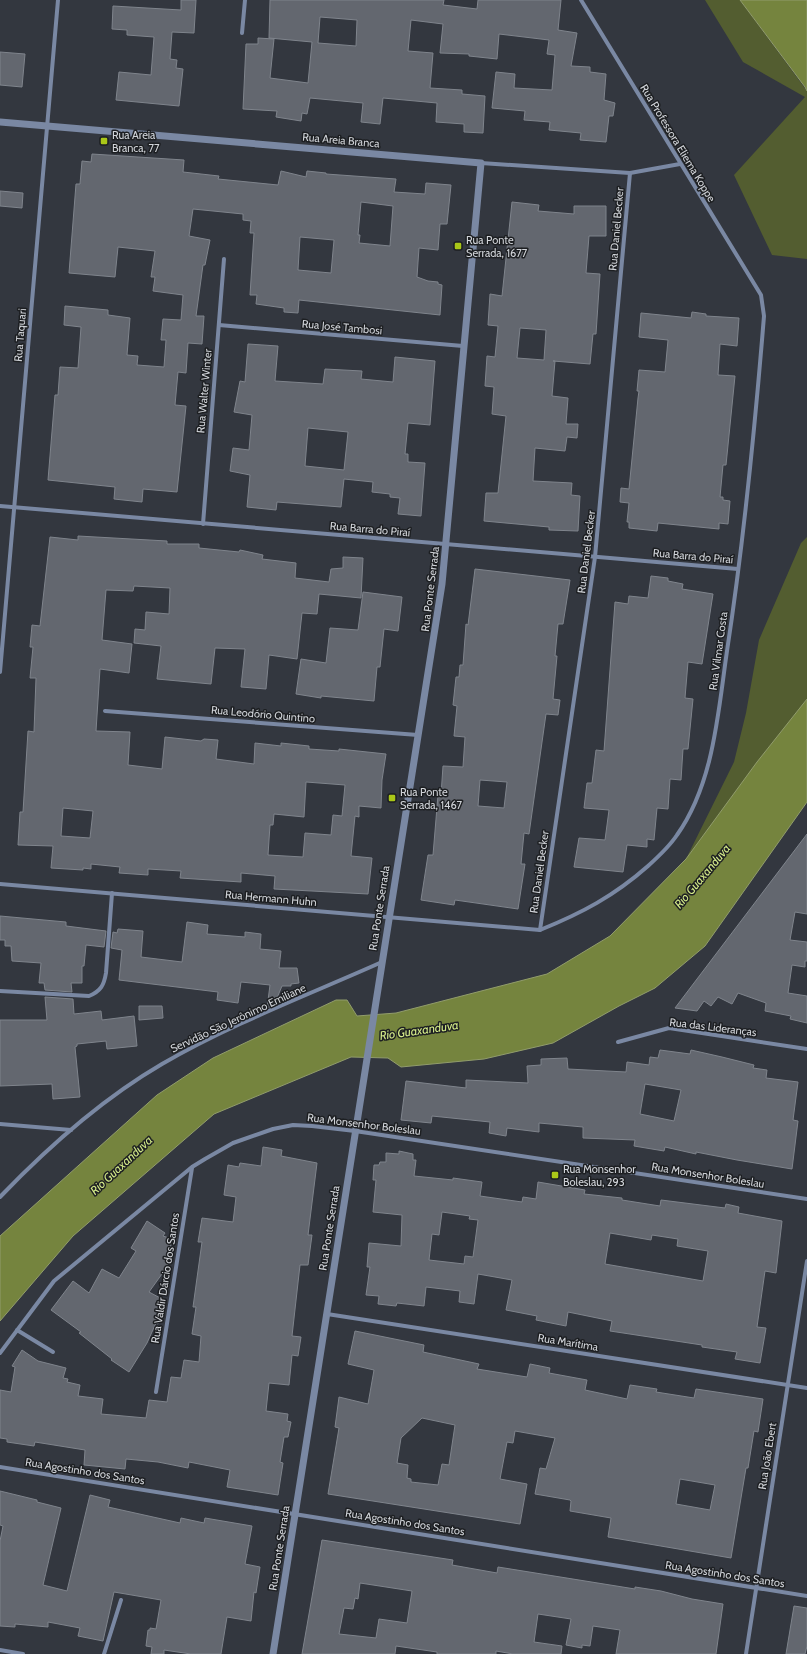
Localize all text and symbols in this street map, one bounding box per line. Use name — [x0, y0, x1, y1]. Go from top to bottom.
street label: Rua Professora Eliema Koppe — [637, 82, 719, 205]
place label: Rua Areia Branca, 77 — [112, 128, 160, 155]
street label: Rua Areia Branca — [302, 130, 381, 150]
marker: Rua Areia Branca, 77 — [99, 136, 109, 146]
street label: Rua Daniel Becker — [605, 186, 627, 271]
place label: Rua Ponte Serrada, 1677 — [466, 233, 528, 260]
marker: Rua Ponte Serrada, 1677 — [453, 241, 463, 251]
street label: Rua Taquari — [11, 308, 29, 362]
street label: Rua José Tambosi — [301, 317, 383, 337]
street label: Rua Walter Winter — [193, 348, 215, 434]
street label: Rua Daniel Becker — [574, 509, 598, 594]
street label: Rua Barra do Piraí — [329, 519, 411, 540]
street label: Rua Ponte Serrada — [418, 545, 442, 632]
street label: Rua Barra do Piraí — [652, 546, 734, 567]
street label: Rua Vilmar Costa — [706, 610, 731, 691]
street label: Rua Leodório Quintino — [210, 702, 316, 726]
place label: Rua Ponte Serrada, 1467 — [400, 785, 463, 812]
marker: Rua Ponte Serrada, 1467 — [387, 793, 397, 803]
street label: Rua Daniel Becker — [526, 829, 552, 914]
water label: Rio Guaxanduva — [671, 841, 733, 911]
street label: Rua Ponte Serrada — [365, 864, 393, 951]
street label: Rua Hermann Huhn — [225, 887, 317, 909]
street label: Servidão São Jerônimo Emiliane — [168, 980, 308, 1056]
street label: Rua das Lideranças — [669, 1015, 758, 1039]
water label: Rio Guaxanduva — [379, 1017, 459, 1043]
street label: Rua Monsenhor Boleslau — [306, 1110, 422, 1138]
water label: Rio Guaxanduva — [87, 1132, 155, 1198]
street label: Rua Monsenhor Boleslau — [650, 1159, 766, 1191]
place label: Rua Monsenhor Boleslau, 293 — [563, 1162, 636, 1189]
marker: Rua Monsenhor Boleslau, 293 — [550, 1170, 560, 1180]
street label: Rua Ponte Serrada — [315, 1184, 343, 1271]
street label: Rua Valdir Dárcio dos Santos — [148, 1211, 182, 1344]
street label: Rua Marítima — [537, 1330, 600, 1354]
street label: Rua João Ebert — [755, 1421, 779, 1490]
street label: Rua Agostinho dos Santos — [24, 1455, 146, 1487]
street label: Rua Ponte Serrada — [265, 1504, 293, 1591]
street label: Rua Agostinho dos Santos — [344, 1506, 466, 1538]
street label: Rua Agostinho dos Santos — [664, 1558, 786, 1590]

